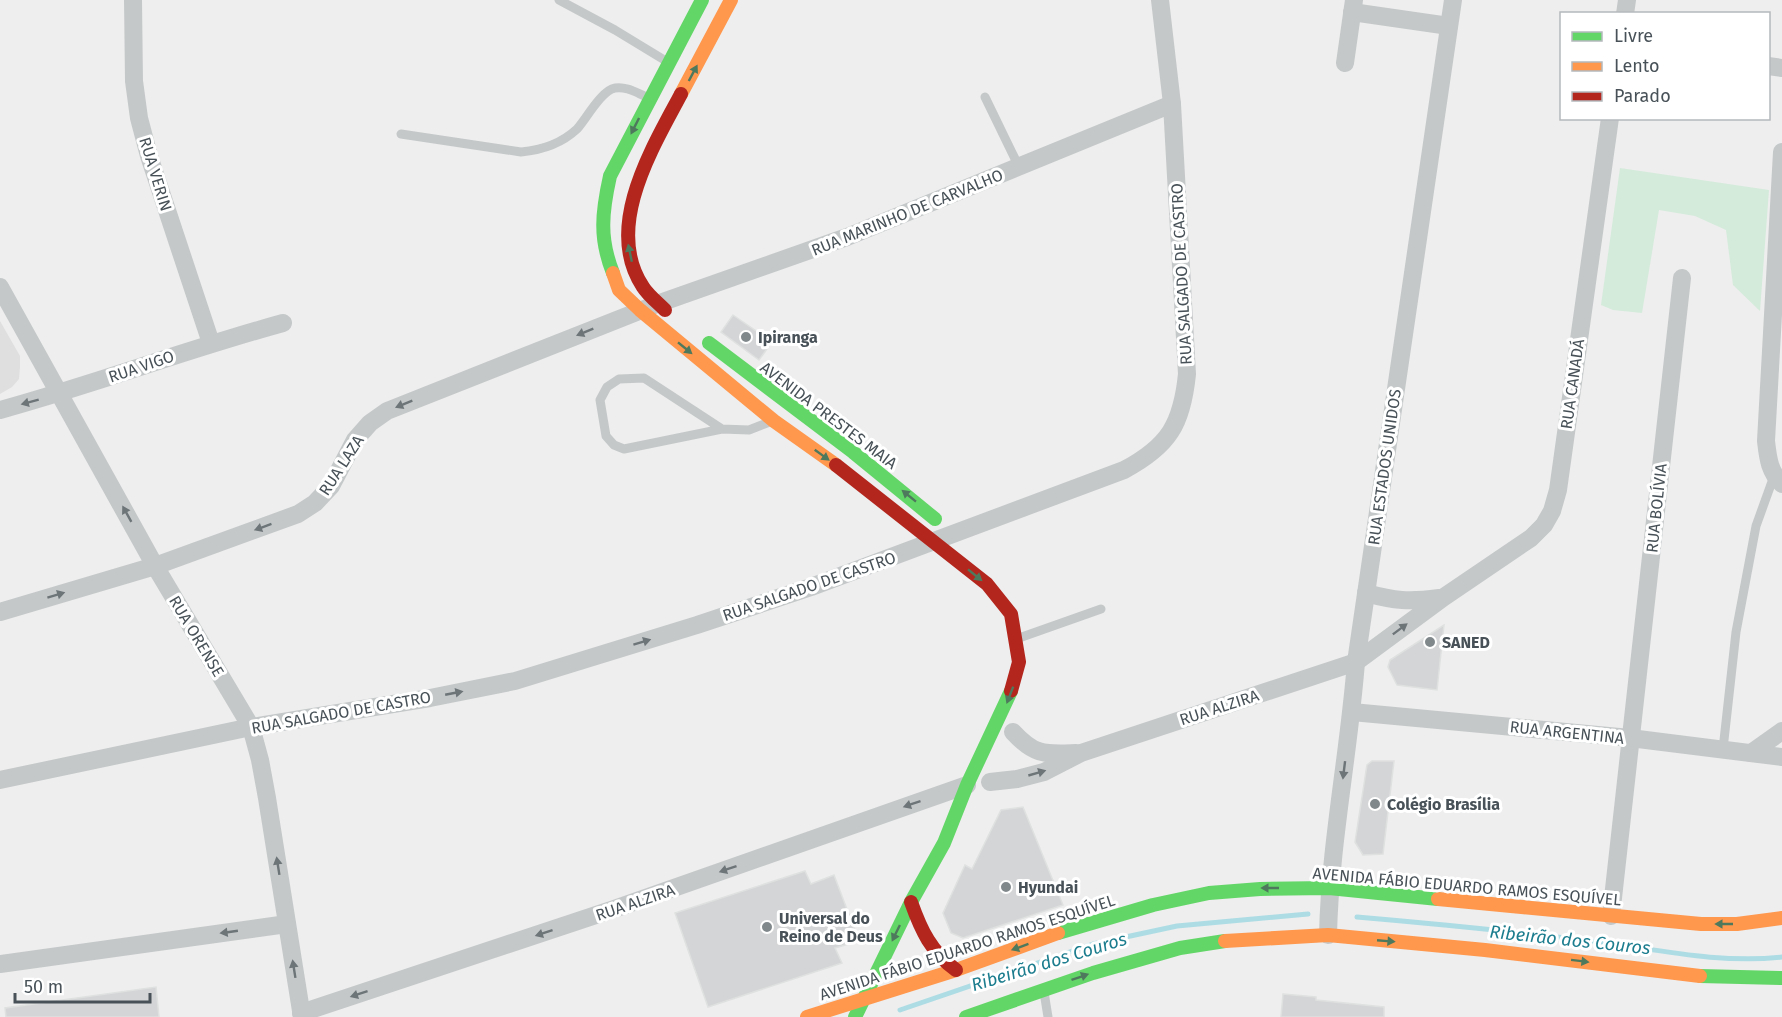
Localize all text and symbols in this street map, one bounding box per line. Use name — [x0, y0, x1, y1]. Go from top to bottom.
legend — [1560, 12, 1770, 120]
text: Livre — [1614, 25, 1653, 47]
text: Lento — [1614, 55, 1660, 77]
one-way arrow — [688, 64, 698, 81]
text: Parado — [1614, 85, 1671, 107]
one-way arrow — [631, 117, 641, 135]
street label: RUA VERIN — [135, 135, 176, 213]
street label: RUA MARINHO DE CARVALHO — [809, 165, 1006, 260]
street label: RUA SALGADO DE CASTRO — [1167, 183, 1196, 365]
one-way arrow — [625, 244, 634, 263]
one-way arrow — [576, 328, 594, 337]
place label: Ipiranga — [758, 328, 818, 347]
marker: Ipiranga — [739, 330, 753, 344]
street label: RUA CANADÁ — [1556, 337, 1588, 430]
one-way arrow — [677, 341, 693, 354]
street label: RUA VIGO — [106, 346, 176, 387]
street label: AVENIDA PRESTES MAIA — [757, 358, 902, 474]
street label: RUA ESTADOS UNIDOS — [1364, 387, 1405, 546]
one-way arrow — [21, 398, 39, 407]
one-way arrow — [395, 400, 413, 409]
street label: RUA LAZA — [315, 431, 368, 499]
one-way arrow — [814, 449, 830, 461]
street label: RUA BOLÍVIA — [1641, 462, 1671, 554]
one-way arrow — [901, 491, 916, 503]
one-way arrow — [122, 506, 132, 523]
one-way arrow — [254, 523, 272, 532]
street label: RUA SALGADO DE CASTRO — [720, 548, 898, 625]
one-way arrow — [968, 569, 983, 581]
one-way arrow — [47, 590, 65, 599]
street label: RUA ORENSE — [165, 592, 228, 680]
one-way arrow — [1393, 624, 1408, 636]
place label: SANED — [1442, 633, 1490, 652]
marker: SANED — [1423, 635, 1437, 649]
one-way arrow — [633, 637, 651, 646]
street label: RUA ALZIRA — [1177, 685, 1262, 729]
street label: RUA SALGADO DE CASTRO — [250, 687, 432, 738]
one-way arrow — [1005, 687, 1015, 705]
one-way arrow — [444, 688, 463, 697]
street label: RUA ARGENTINA — [1509, 717, 1626, 748]
one-way arrow — [1340, 760, 1349, 779]
one-way arrow — [1028, 768, 1046, 777]
place label: Colégio Brasília — [1387, 795, 1500, 814]
marker: Colégio Brasília — [1368, 797, 1382, 811]
one-way arrow — [903, 800, 921, 810]
one-way arrow — [273, 856, 282, 875]
street label: AVENIDA FÁBIO EDUARDO RAMOS ESQUÍVEL — [1312, 863, 1622, 909]
one-way arrow — [719, 865, 737, 875]
place label: Hyundai — [1018, 878, 1078, 897]
street label: RUA ALZIRA — [593, 880, 678, 925]
marker: Hyundai — [999, 880, 1013, 894]
one-way arrow — [1261, 883, 1280, 893]
street label: AVENIDA FÁBIO EDUARDO RAMOS ESQUÍVEL — [817, 890, 1117, 1004]
place label: Universal do Reino de Deus — [779, 909, 883, 946]
one-way arrow — [1714, 919, 1733, 929]
marker: Universal do Reino de Deus — [760, 920, 774, 934]
water label: Ribeirão dos Couros — [1489, 921, 1651, 959]
one-way arrow — [891, 924, 901, 941]
one-way arrow — [219, 927, 238, 937]
one-way arrow — [535, 928, 553, 938]
water label: Ribeirão dos Couros — [969, 928, 1129, 996]
one-way arrow — [1377, 936, 1396, 946]
one-way arrow — [1011, 943, 1029, 953]
one-way arrow — [1571, 957, 1590, 966]
one-way arrow — [289, 959, 298, 978]
scale bar — [15, 966, 150, 1004]
one-way arrow — [1072, 972, 1090, 982]
text: 50 m — [24, 976, 63, 998]
one-way arrow — [350, 990, 368, 1000]

